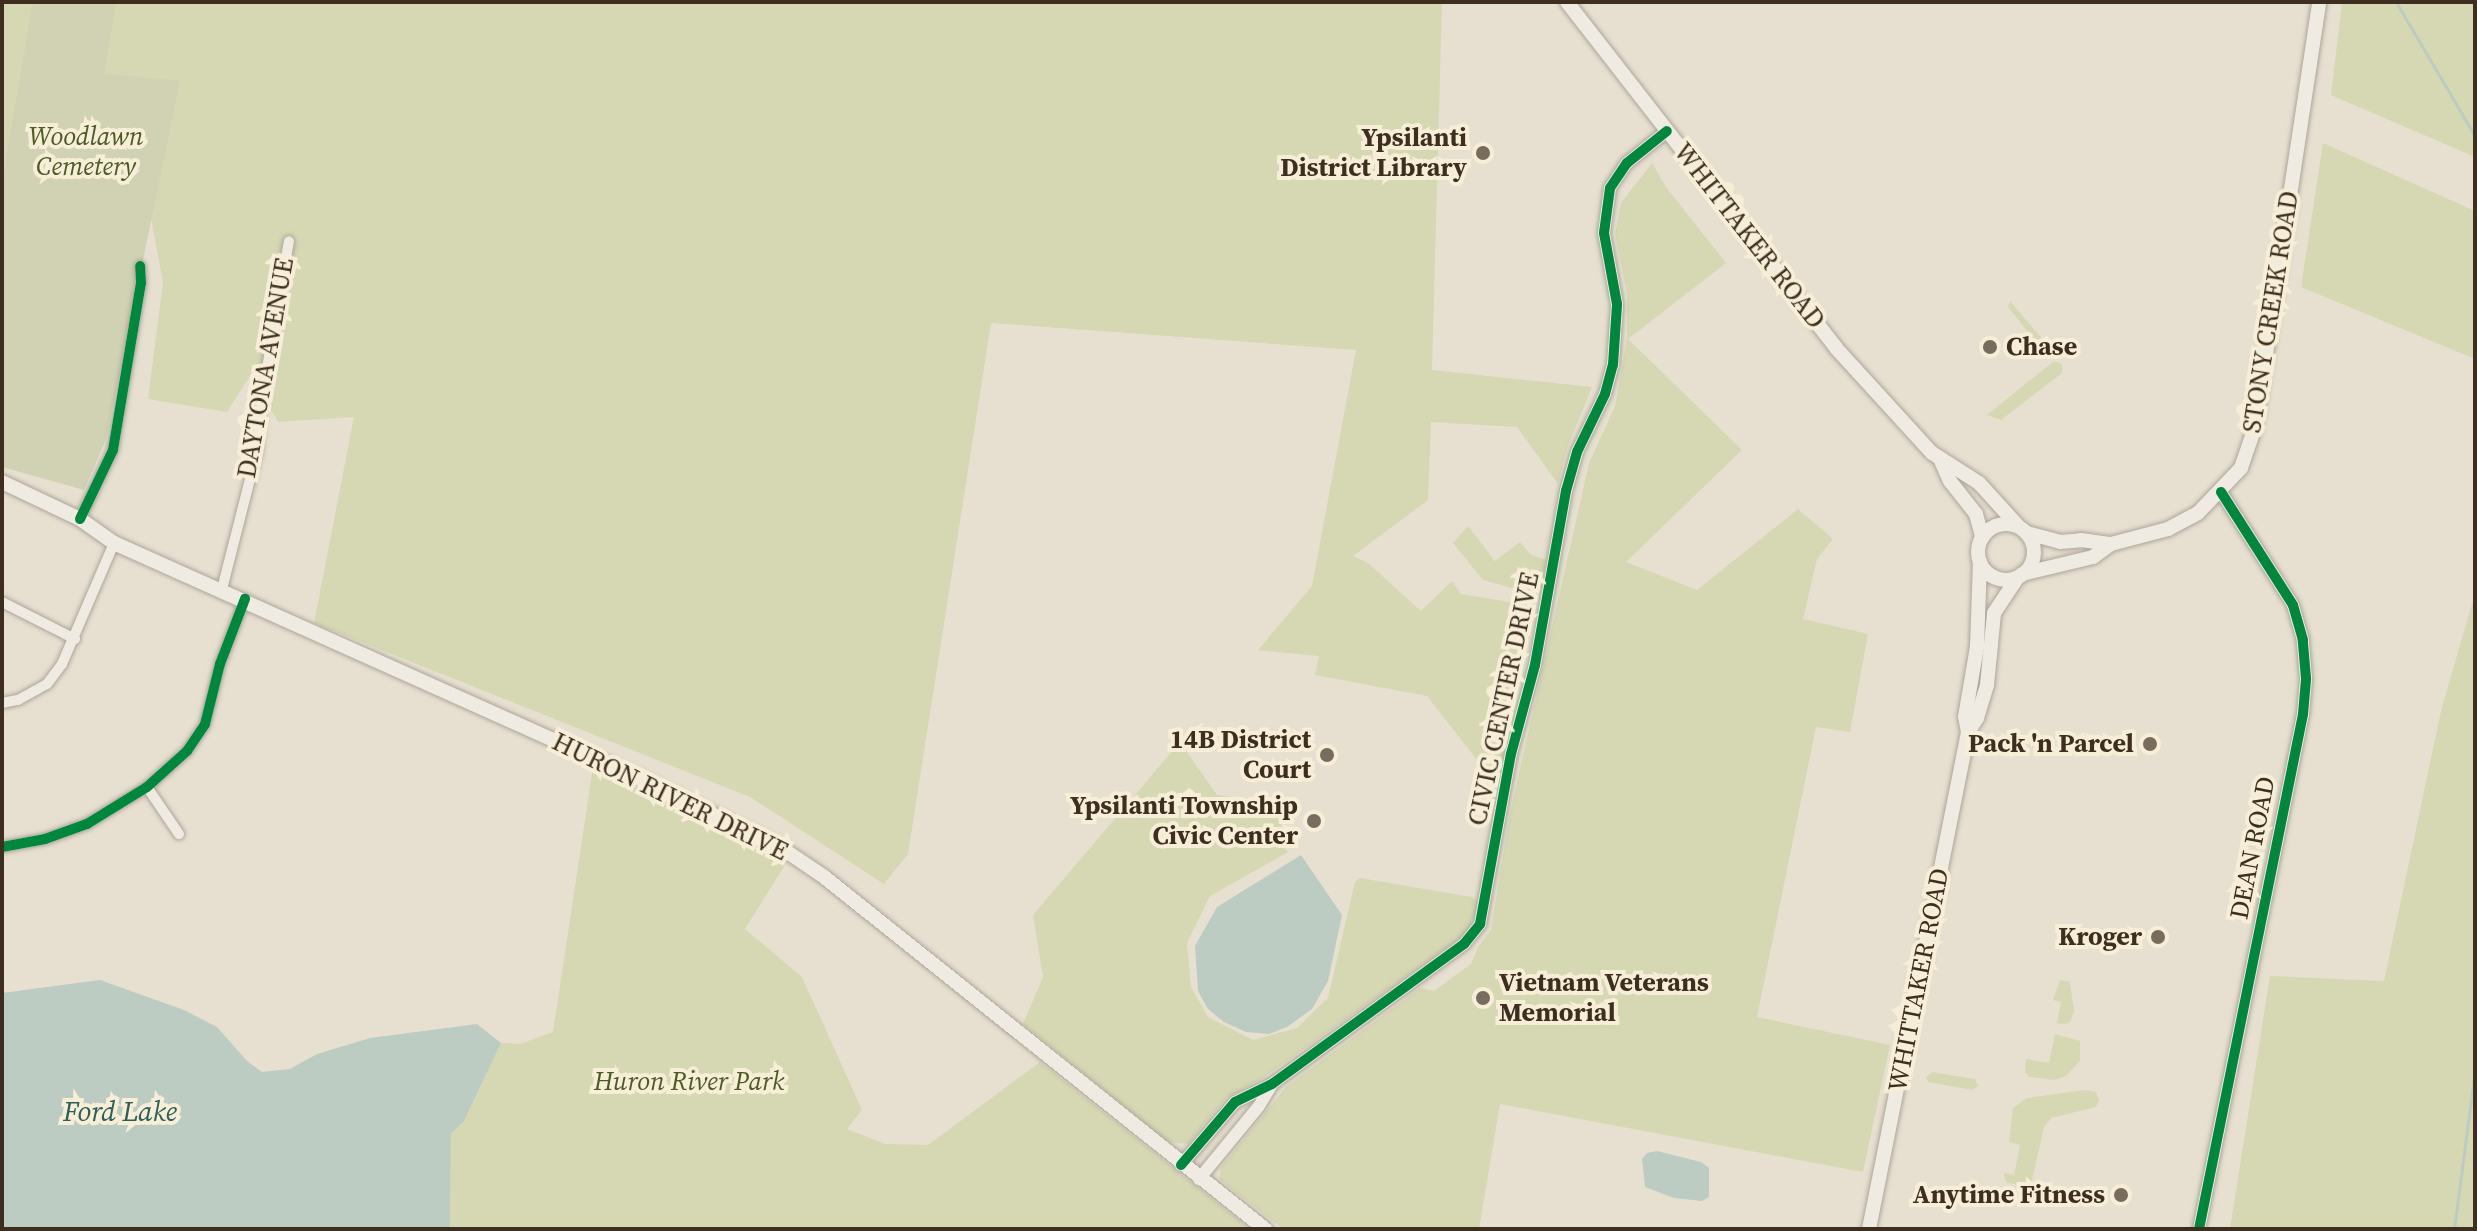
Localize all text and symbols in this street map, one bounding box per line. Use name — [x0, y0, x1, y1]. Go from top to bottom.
park label: Woodlawn Cemetery — [29, 121, 143, 182]
place label: Ypsilanti District Library — [1280, 122, 1467, 184]
street label: WHITTAKER ROAD — [1667, 137, 1831, 335]
marker: Ypsilanti District Library — [1474, 144, 1492, 162]
street label: STONY CREEK ROAD — [2236, 188, 2306, 436]
street label: DAYTONA AVENUE — [231, 255, 301, 481]
place label: Chase — [2006, 331, 2077, 363]
marker: Chase — [1981, 338, 1999, 356]
street label: CIVIC CENTER DRIVE — [1462, 570, 1546, 828]
place label: 14B District Court — [1170, 724, 1311, 786]
street label: HURON RIVER DRIVE — [547, 726, 793, 868]
place label: Pack 'n Parcel — [1968, 728, 2134, 760]
marker: Pack 'n Parcel — [2141, 735, 2159, 753]
marker: 14B District Court — [1318, 746, 1336, 764]
street label: DEAN ROAD — [2224, 774, 2282, 922]
place label: Ypsilanti Township Civic Center — [1070, 790, 1298, 852]
marker: Ypsilanti Township Civic Center — [1305, 812, 1323, 830]
street label: WHITTAKER ROAD — [1882, 866, 1956, 1094]
place label: Kroger — [2058, 921, 2142, 953]
marker: Kroger — [2149, 928, 2167, 946]
place label: Vietnam Veterans Memorial — [1499, 967, 1709, 1028]
marker: Vietnam Veterans Memorial — [1474, 989, 1492, 1007]
park label: Huron River Park — [594, 1066, 784, 1098]
water label: Ford Lake — [63, 1094, 177, 1128]
place label: Anytime Fitness — [1913, 1179, 2105, 1211]
marker: Anytime Fitness — [2112, 1186, 2130, 1204]

